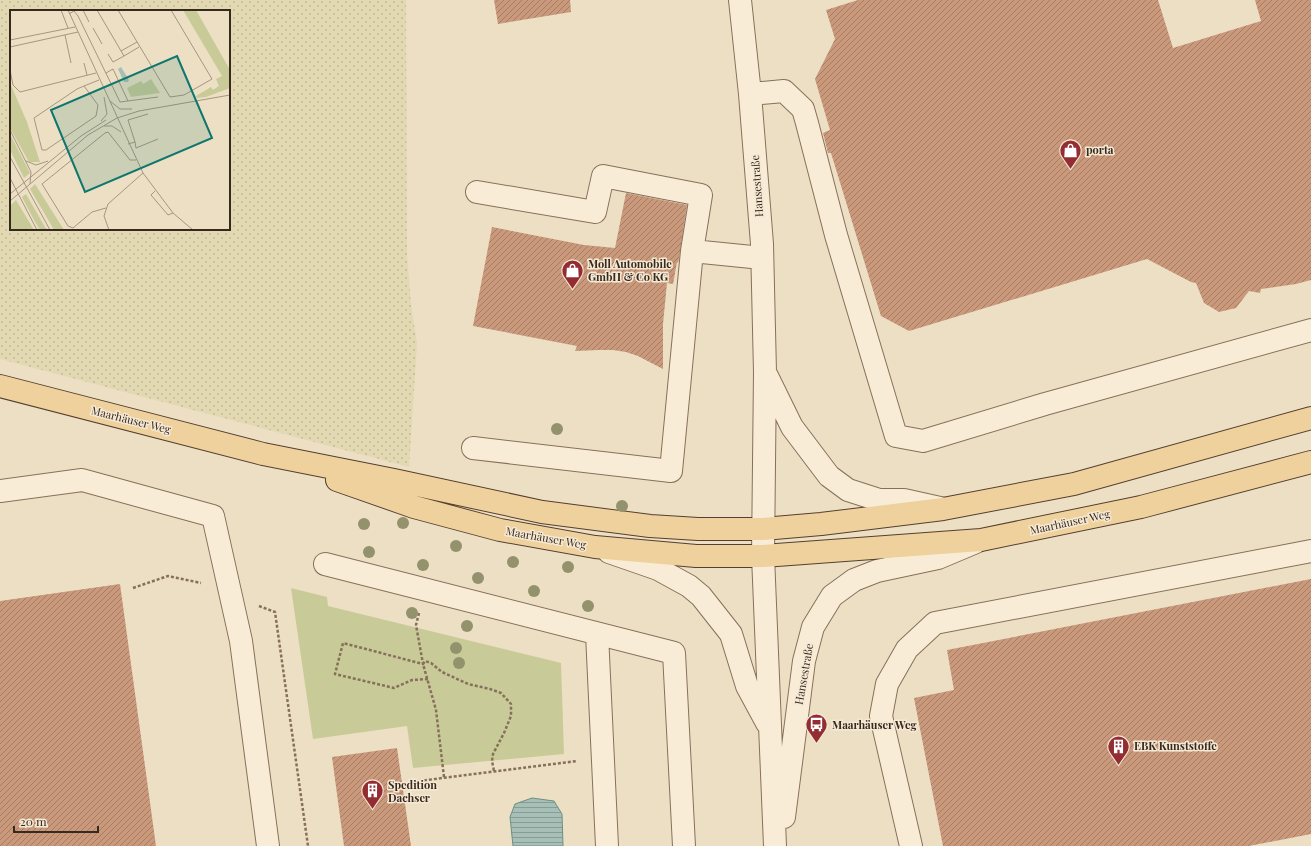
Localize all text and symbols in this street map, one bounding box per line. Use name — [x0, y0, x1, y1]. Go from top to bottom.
inset map — [10, 10, 230, 230]
shop icon: porta — [1058, 137, 1084, 170]
place label: porta — [1086, 142, 1114, 157]
street label: Hansestraße — [747, 154, 766, 217]
place label: Moll Automobile GmbH & Co KG — [588, 256, 672, 284]
shop icon: Moll Automobile GmbH & Co KG — [560, 257, 586, 290]
street label: Maarhäuser Weg — [90, 402, 173, 437]
street label: Maarhäuser Weg — [1028, 506, 1112, 537]
street label: Maarhäuser Weg — [505, 523, 588, 552]
street label: Hansestraße — [791, 642, 816, 706]
bus stop icon: Maarhäuser Weg — [804, 712, 830, 745]
place label: Maarhäuser Weg — [832, 717, 917, 732]
building icon: EBK Kunststoffe — [1106, 733, 1132, 766]
place label: EBK Kunststoffe — [1134, 738, 1217, 753]
place label: Spedition Dachser — [388, 777, 437, 805]
building icon: Spedition Dachser — [360, 778, 386, 811]
scale bar — [14, 808, 98, 834]
text: 20 m — [20, 813, 47, 829]

